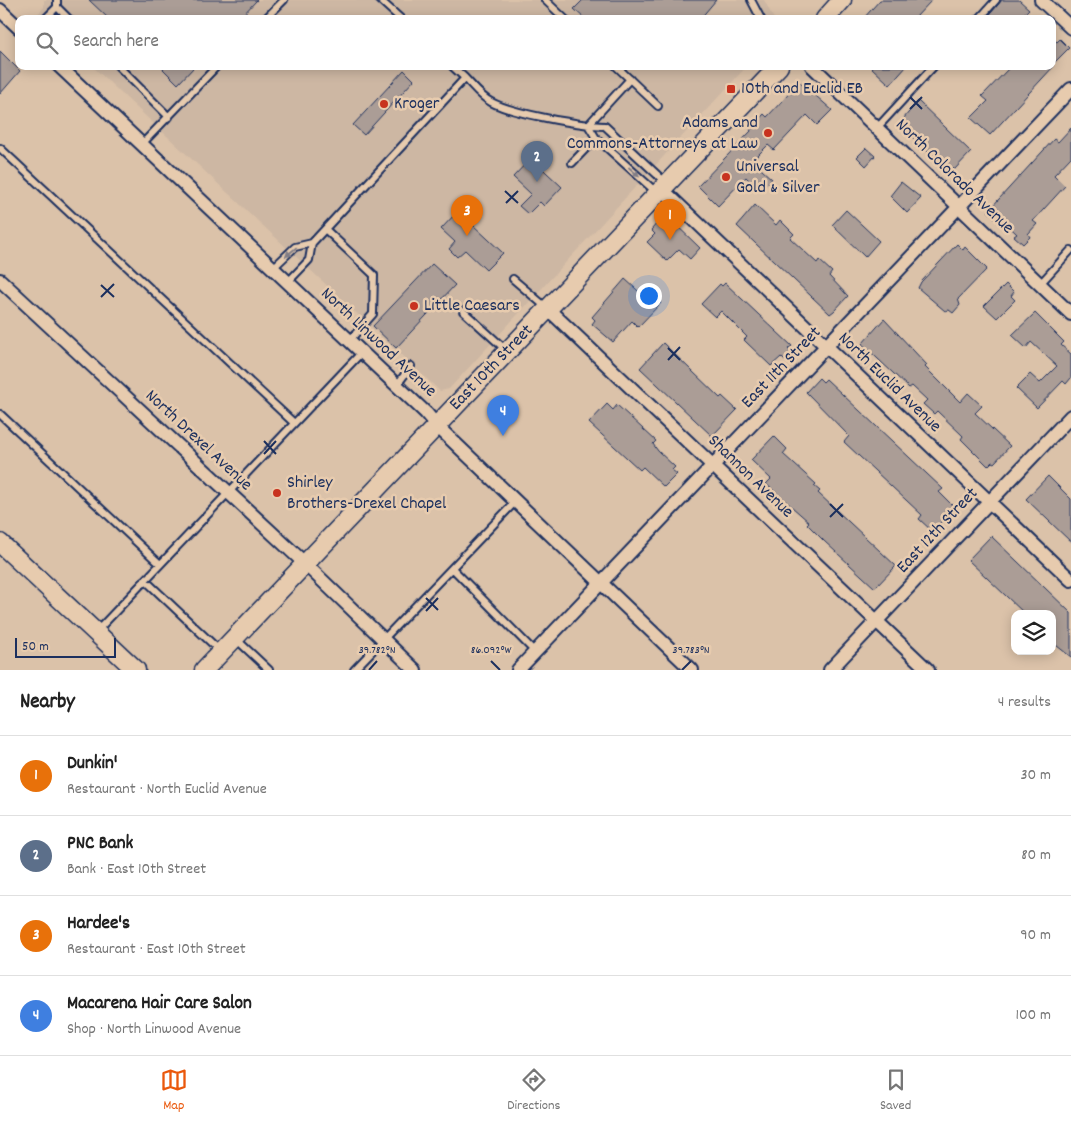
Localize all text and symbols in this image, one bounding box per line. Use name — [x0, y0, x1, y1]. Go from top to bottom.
search box — [15, 15, 1056, 70]
icon: search — [33, 29, 61, 57]
text: Search here — [73, 29, 159, 56]
place label: 10th and Euclid EB — [741, 77, 863, 102]
marker: 10th and Euclid EB — [725, 83, 737, 95]
place label: Kroger — [394, 92, 440, 117]
marker: Kroger — [378, 98, 390, 110]
place label: Adams and Commons-Attorneys at Law — [567, 111, 758, 157]
street label: North Colorado Avenue — [889, 114, 1019, 240]
marker: Adams and Commons-Attorneys at Law — [762, 127, 774, 139]
pin: 2 — [521, 141, 553, 182]
place label: Universal Gold & Silver — [736, 155, 820, 201]
one-way arrow — [628, 166, 640, 178]
marker: Universal Gold & Silver — [720, 171, 732, 183]
pin: 3 — [451, 195, 483, 236]
pin: 1 — [654, 199, 686, 240]
one-way arrow — [284, 246, 297, 257]
street label: North Linwood Avenue — [314, 282, 442, 404]
your location — [636, 283, 662, 309]
place label: Little Caesars — [424, 294, 520, 319]
marker: Little Caesars — [408, 300, 420, 312]
street label: East 10th Street — [444, 319, 540, 417]
street label: East 11th Street — [736, 321, 828, 415]
street label: North Euclid Avenue — [832, 327, 946, 439]
street label: North Drexel Avenue — [139, 385, 257, 497]
pin: 4 — [487, 395, 519, 436]
street label: Shannon Avenue — [701, 429, 799, 525]
place label: Shirley Brothers-Drexel Chapel — [287, 471, 447, 517]
street label: East 12th Street — [892, 482, 985, 580]
marker: Shirley Brothers-Drexel Chapel — [271, 487, 283, 499]
map controls — [1011, 610, 1056, 655]
button: layers — [1011, 610, 1056, 655]
scale bar — [15, 635, 116, 658]
text: 50 m — [22, 637, 49, 657]
text: 39.782°N — [358, 642, 396, 659]
text: 86.092°W — [471, 642, 511, 659]
text: 39.783°N — [672, 642, 710, 659]
text: Nearby — [20, 688, 75, 718]
text: 4 results — [998, 691, 1051, 714]
text: Dunkin' — [67, 751, 118, 778]
text: 1 — [34, 764, 38, 787]
text: 30 m — [1021, 764, 1051, 787]
text: Restaurant · North Euclid Avenue — [67, 778, 267, 801]
text: PNC Bank — [67, 831, 133, 858]
text: 2 — [33, 844, 40, 867]
text: 80 m — [1021, 844, 1051, 867]
text: Bank · East 10th Street — [67, 858, 206, 881]
text: Hardee's — [67, 911, 130, 938]
text: 3 — [32, 924, 40, 947]
text: 90 m — [1020, 924, 1051, 947]
text: Restaurant · East 10th Street — [67, 938, 246, 961]
text: Macarena Hair Care Salon — [67, 991, 252, 1018]
text: 4 — [33, 1004, 39, 1027]
text: 100 m — [1015, 1004, 1051, 1027]
text: Shop · North Linwood Avenue — [67, 1018, 241, 1041]
tab: Map — [160, 1066, 188, 1116]
tab: Directions — [507, 1066, 560, 1116]
tab: Saved — [880, 1066, 911, 1116]

